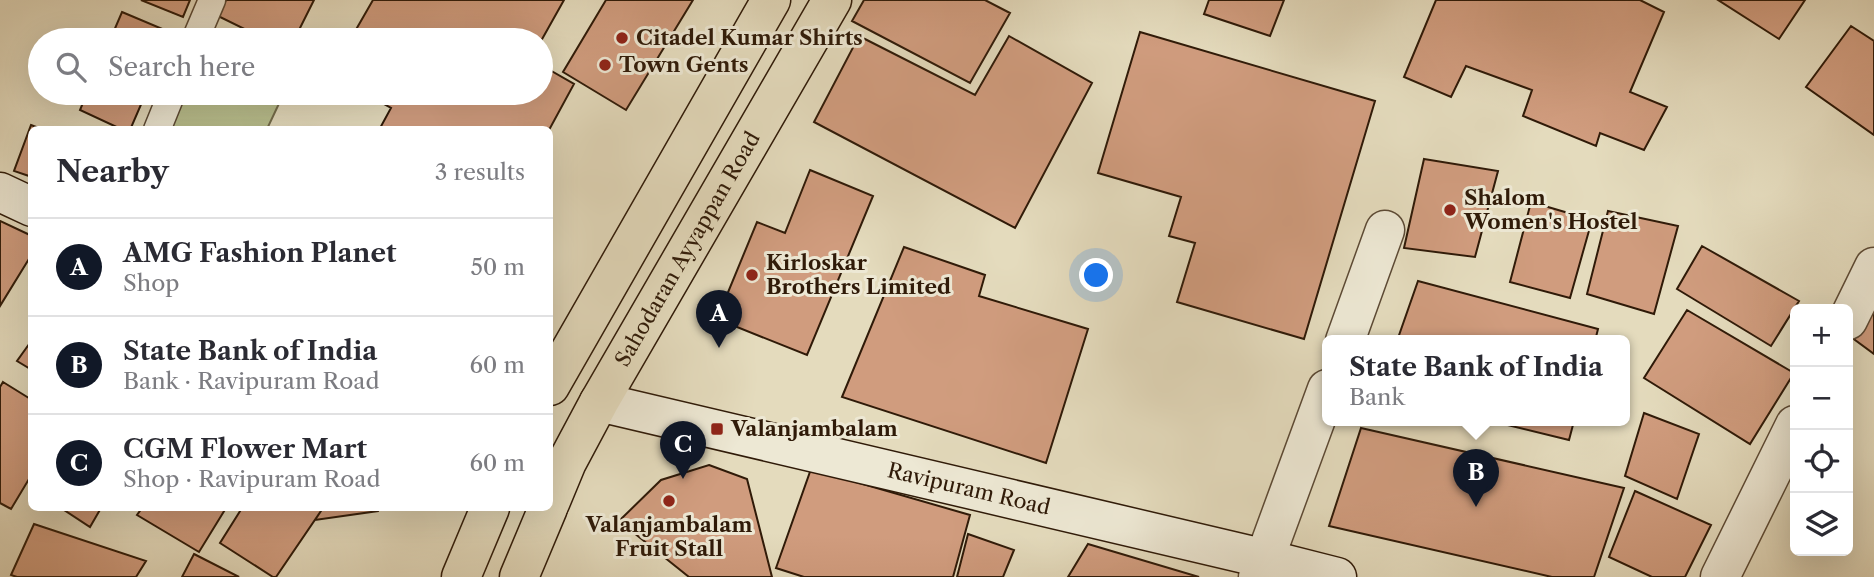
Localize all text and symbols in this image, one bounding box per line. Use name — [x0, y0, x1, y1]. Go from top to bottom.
place label: Citadel Kumar Shirts — [636, 25, 863, 50]
search box — [28, 28, 553, 105]
marker: Citadel Kumar Shirts — [614, 30, 630, 46]
icon: search — [52, 48, 90, 86]
text: Search here — [108, 51, 255, 83]
place label: Town Gents — [619, 52, 749, 77]
marker: Town Gents — [597, 57, 613, 73]
street label: Sahodaran Ayyappan Road — [609, 128, 765, 372]
text: Nearby — [56, 153, 169, 190]
text: 3 results — [435, 158, 525, 186]
place label: Shalom Women's Hostel — [1463, 185, 1638, 234]
marker: Shalom Women's Hostel — [1442, 202, 1458, 218]
text: AMG Fashion Planet — [123, 237, 396, 269]
place label: Kirloskar Brothers Limited — [766, 250, 951, 299]
text: A — [70, 253, 88, 281]
text: 50 m — [470, 253, 525, 281]
your location — [1079, 258, 1113, 292]
marker: Kirloskar Brothers Limited — [744, 267, 760, 283]
text: Shop — [123, 269, 179, 297]
pin: A — [696, 290, 742, 348]
map controls — [1790, 304, 1853, 556]
button: + — [1790, 304, 1853, 367]
text: State Bank of India — [123, 335, 377, 367]
popup — [1322, 335, 1630, 426]
text: B — [70, 351, 88, 379]
text: 60 m — [469, 351, 525, 379]
text: State Bank of India — [1349, 351, 1603, 383]
text: Bank · Ravipuram Road — [123, 367, 379, 395]
button: − — [1790, 367, 1853, 430]
text: Bank — [1349, 383, 1405, 411]
place label: Valanjambalam — [730, 416, 898, 441]
pin: C — [660, 421, 706, 479]
marker: Valanjambalam — [709, 421, 725, 437]
button: locate — [1790, 430, 1853, 493]
text: CGM Flower Mart — [123, 433, 367, 465]
text: C — [70, 449, 88, 477]
text: 60 m — [469, 449, 525, 477]
pin: B — [1453, 449, 1499, 507]
street label: Ravipuram Road — [885, 457, 1053, 520]
text: Shop · Ravipuram Road — [123, 465, 380, 493]
marker: Valanjambalam Fruit Stall — [661, 493, 677, 509]
button: layers — [1790, 493, 1853, 556]
place label: Valanjambalam Fruit Stall — [585, 512, 752, 561]

